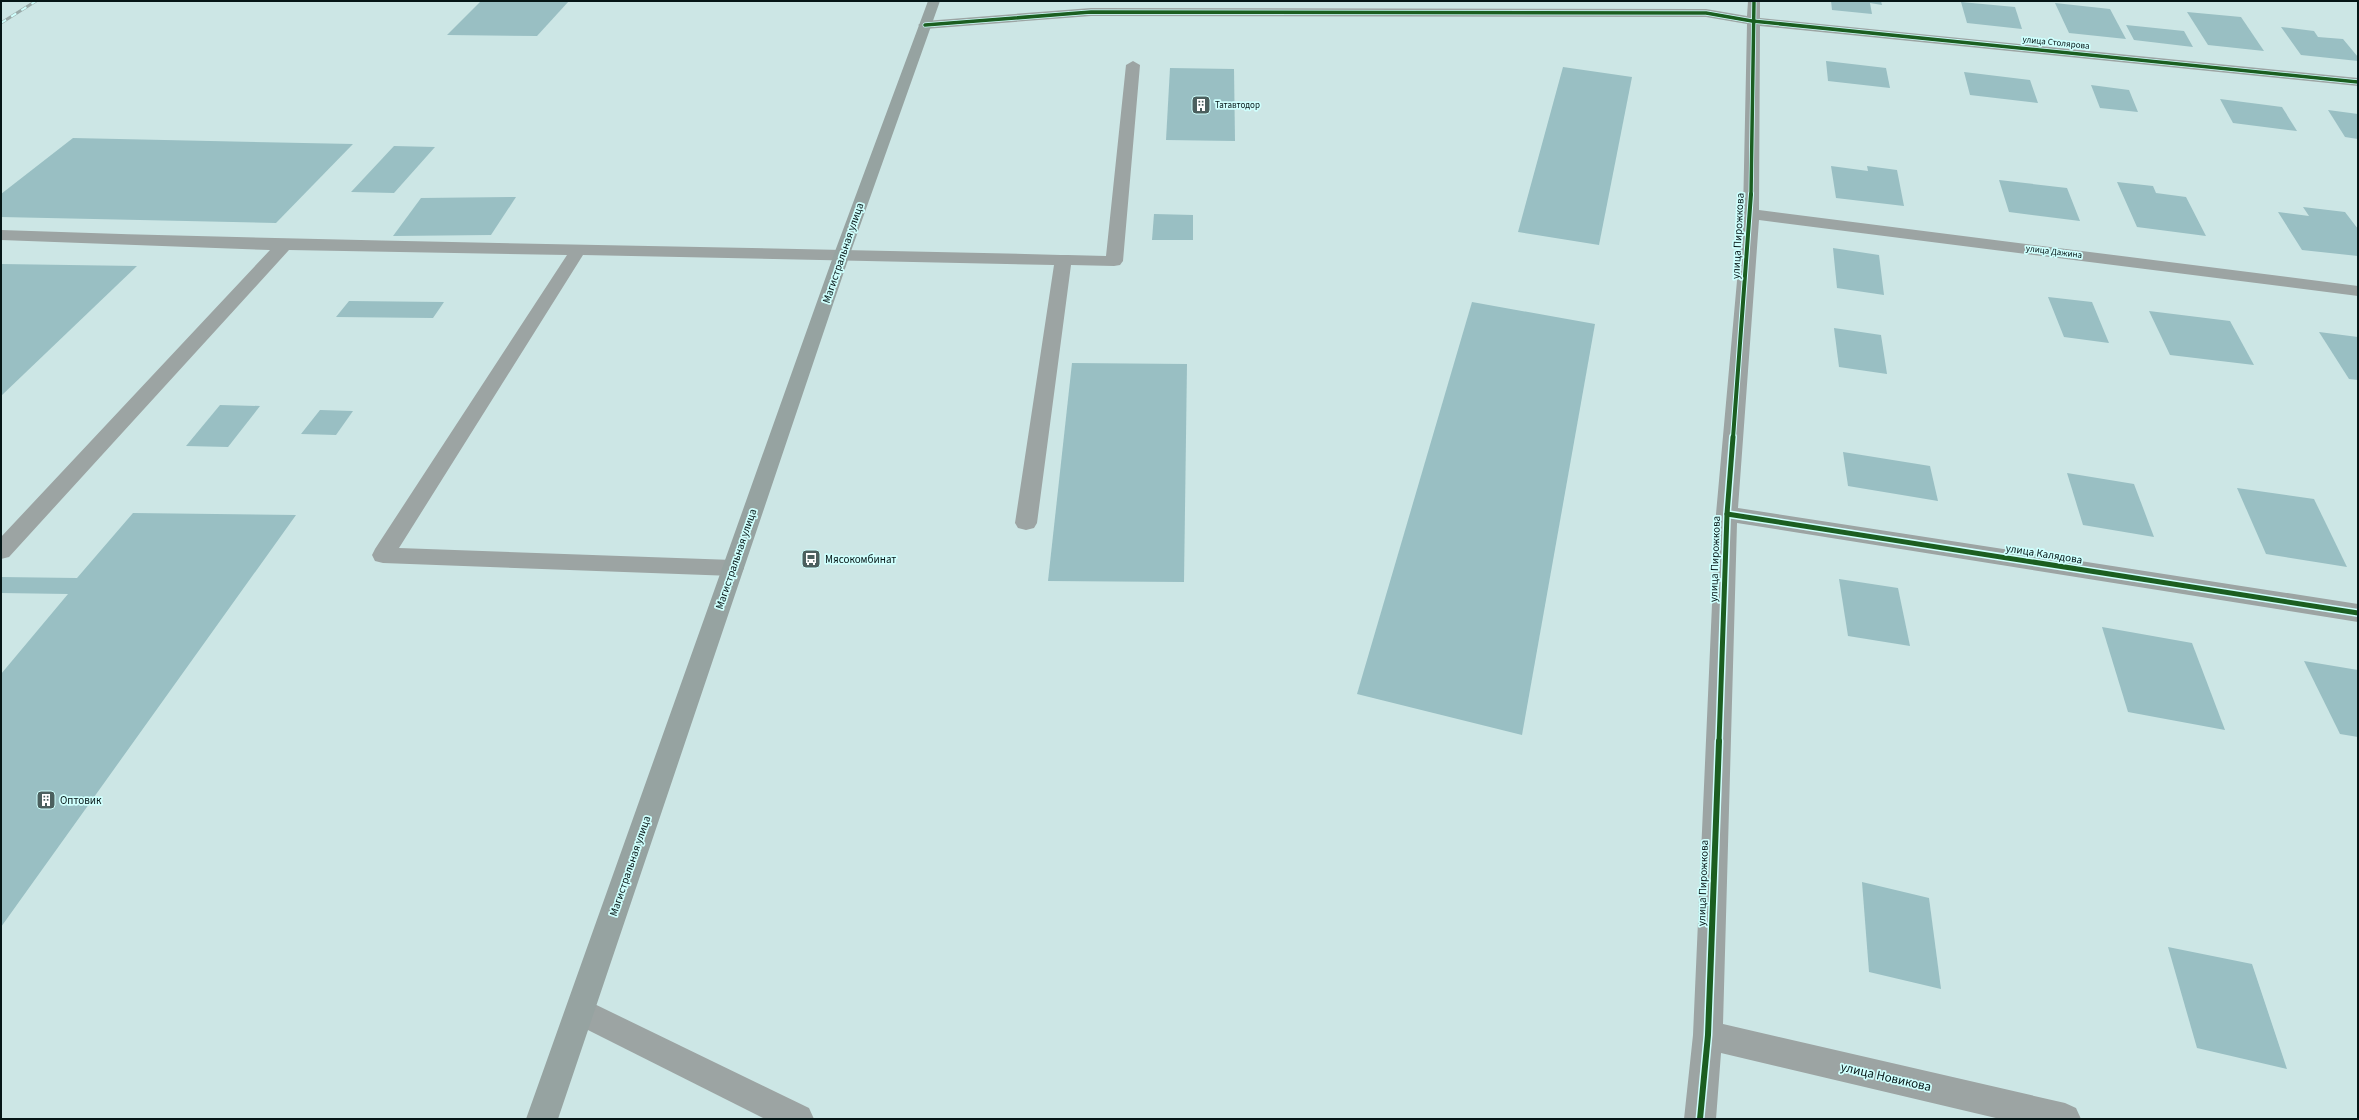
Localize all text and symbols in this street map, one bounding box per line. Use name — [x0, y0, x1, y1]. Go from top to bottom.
street label: улица Столярова — [2022, 33, 2090, 53]
building icon: Татавтодор — [1190, 94, 1212, 116]
place label: Татавтодор — [1215, 99, 1260, 112]
street label: улица Пирожкова — [1728, 193, 1748, 279]
street label: Магистральная улица — [819, 201, 867, 305]
street label: улица Дажина — [2025, 242, 2083, 262]
street label: Магистральная улица — [712, 507, 760, 611]
street label: улица Пирожкова — [1706, 516, 1724, 602]
street label: улица Калядова — [2005, 541, 2083, 567]
bus stop icon: Мясокомбинат — [800, 548, 822, 570]
place label: Мясокомбинат — [825, 552, 896, 567]
building icon: Оптовик — [35, 789, 57, 811]
place label: Оптовик — [60, 793, 102, 808]
street label: Магистральная улица — [606, 814, 654, 918]
street label: улица Пирожкова — [1694, 840, 1712, 926]
street label: улица Новикова — [1839, 1058, 1933, 1096]

